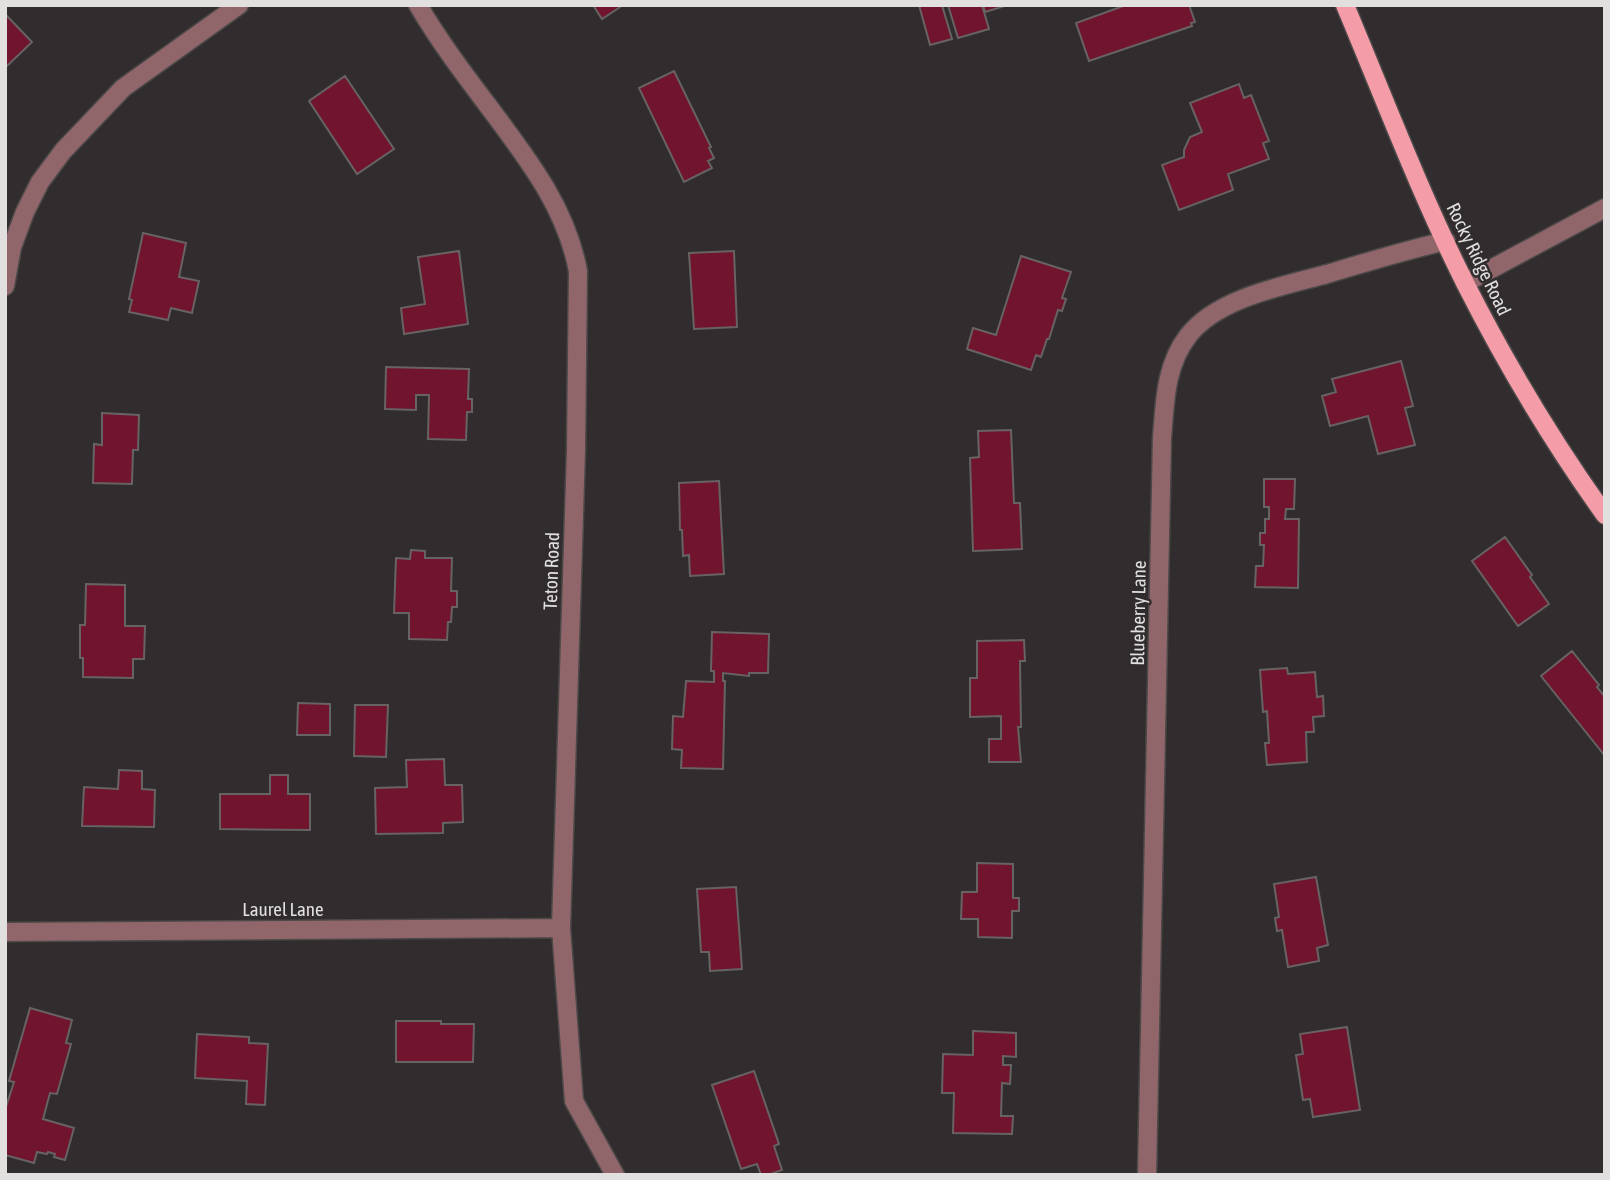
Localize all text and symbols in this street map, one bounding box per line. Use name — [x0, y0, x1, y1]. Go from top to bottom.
street label: Rocky Ridge Road — [1442, 199, 1516, 319]
street label: Teton Road — [539, 532, 563, 610]
street label: Blueberry Lane — [1126, 560, 1150, 666]
street label: Laurel Lane — [242, 898, 324, 920]

